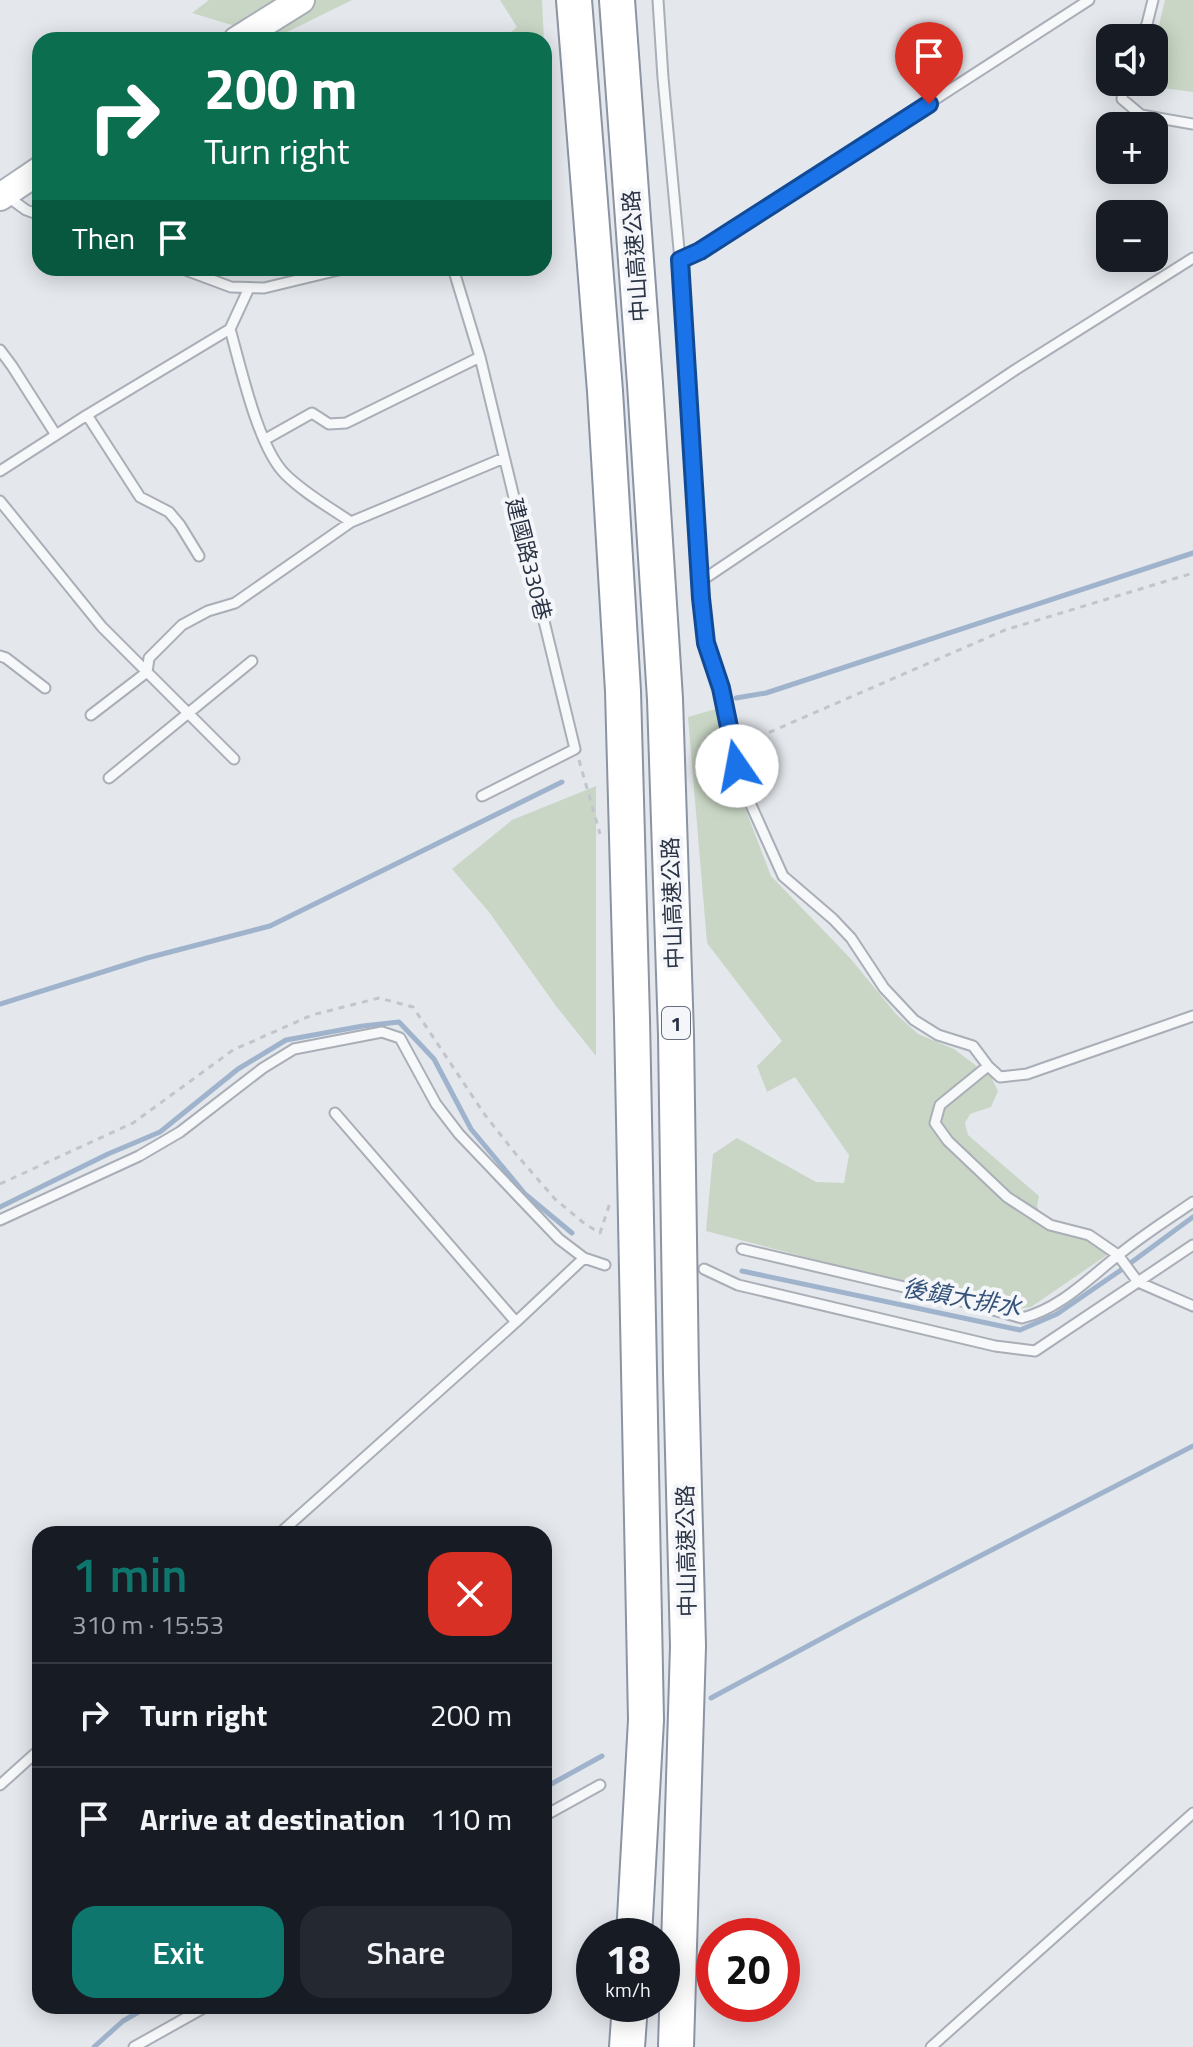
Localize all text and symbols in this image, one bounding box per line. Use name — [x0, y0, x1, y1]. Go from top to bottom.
pin — [895, 22, 963, 104]
map controls — [1096, 24, 1168, 272]
button: sound — [1096, 24, 1168, 96]
icon: arrive — [907, 34, 951, 78]
text: 200 m — [204, 46, 357, 131]
icon: right — [72, 64, 176, 168]
button: + — [1096, 112, 1168, 184]
text: Turn right — [204, 123, 349, 178]
street label: 中山高速公路 — [613, 189, 657, 323]
button: − — [1096, 200, 1168, 272]
text: Then — [72, 215, 135, 261]
icon: arrive — [151, 216, 195, 260]
street label: 建國路330巷 — [497, 494, 561, 624]
position arrow — [695, 724, 779, 808]
street label: 中山高速公路 — [653, 836, 691, 970]
road number: 1 — [662, 1007, 690, 1039]
water label: 後鎮大排水 — [900, 1269, 1025, 1325]
street label: 中山高速公路 — [668, 1485, 704, 1617]
text: 1 min — [72, 1538, 187, 1611]
button: close — [428, 1552, 512, 1636]
text: 310 m · 15:53 — [72, 1605, 224, 1644]
text: Turn right — [140, 1692, 268, 1738]
text: 200 m — [430, 1692, 512, 1738]
icon: right — [72, 1693, 116, 1737]
text: Arrive at destination — [140, 1796, 405, 1842]
text: 110 m — [430, 1796, 512, 1842]
icon: arrive — [72, 1797, 116, 1841]
button: Exit — [72, 1906, 284, 1998]
button: Share — [300, 1906, 512, 1998]
speed limit sign: 20 — [696, 1918, 800, 2022]
text: 18 — [606, 1929, 650, 1990]
text: km/h — [605, 1974, 651, 2005]

